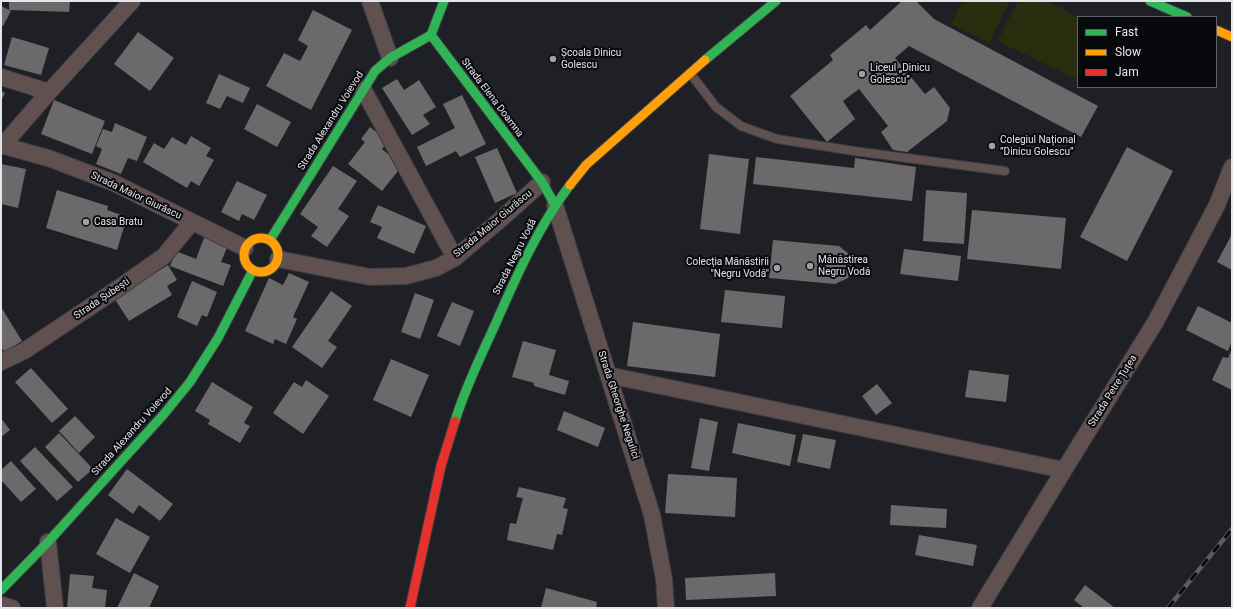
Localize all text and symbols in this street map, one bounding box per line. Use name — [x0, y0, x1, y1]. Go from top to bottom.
legend — [1077, 16, 1217, 88]
text: Fast — [1115, 25, 1138, 39]
text: Slow — [1115, 45, 1141, 59]
place label: Școala Dinicu Golescu — [561, 47, 621, 70]
marker: Școala Dinicu Golescu — [548, 54, 558, 64]
street label: Strada Elena Doamna — [458, 56, 526, 140]
place label: Liceul „Dinicu Golescu” — [870, 62, 930, 86]
text: Jam — [1115, 65, 1139, 79]
street label: Strada Alexandru Voievod — [296, 69, 366, 173]
marker: Liceul „Dinicu Golescu” — [857, 69, 867, 79]
place label: Colegiul Național ”Dinicu Golescu” — [1000, 134, 1076, 158]
marker: Colegiul Național ”Dinicu Golescu” — [987, 141, 997, 151]
street label: Strada Maior Giurăscu — [89, 170, 183, 222]
street label: Strada Maior Giurăscu — [451, 188, 535, 260]
place label: Casa Bratu — [94, 216, 143, 228]
marker: Casa Bratu — [81, 217, 91, 227]
street label: Strada Negru Vodă — [491, 217, 539, 297]
place label: Mănăstirea Negru Vodă — [818, 254, 870, 278]
place label: Colecția Mănăstirii "Negru Vodă" — [686, 256, 769, 280]
marker: Mănăstirea Negru Vodă — [805, 261, 815, 271]
marker: Colecția Mănăstirii "Negru Vodă" — [772, 263, 782, 273]
street label: Strada Șubești — [72, 276, 132, 322]
street label: Strada Gheorghe Negulici — [595, 349, 641, 461]
street label: Strada Petre Țuțea — [1086, 353, 1140, 429]
street label: Strada Alexandru Voievod — [89, 386, 175, 478]

